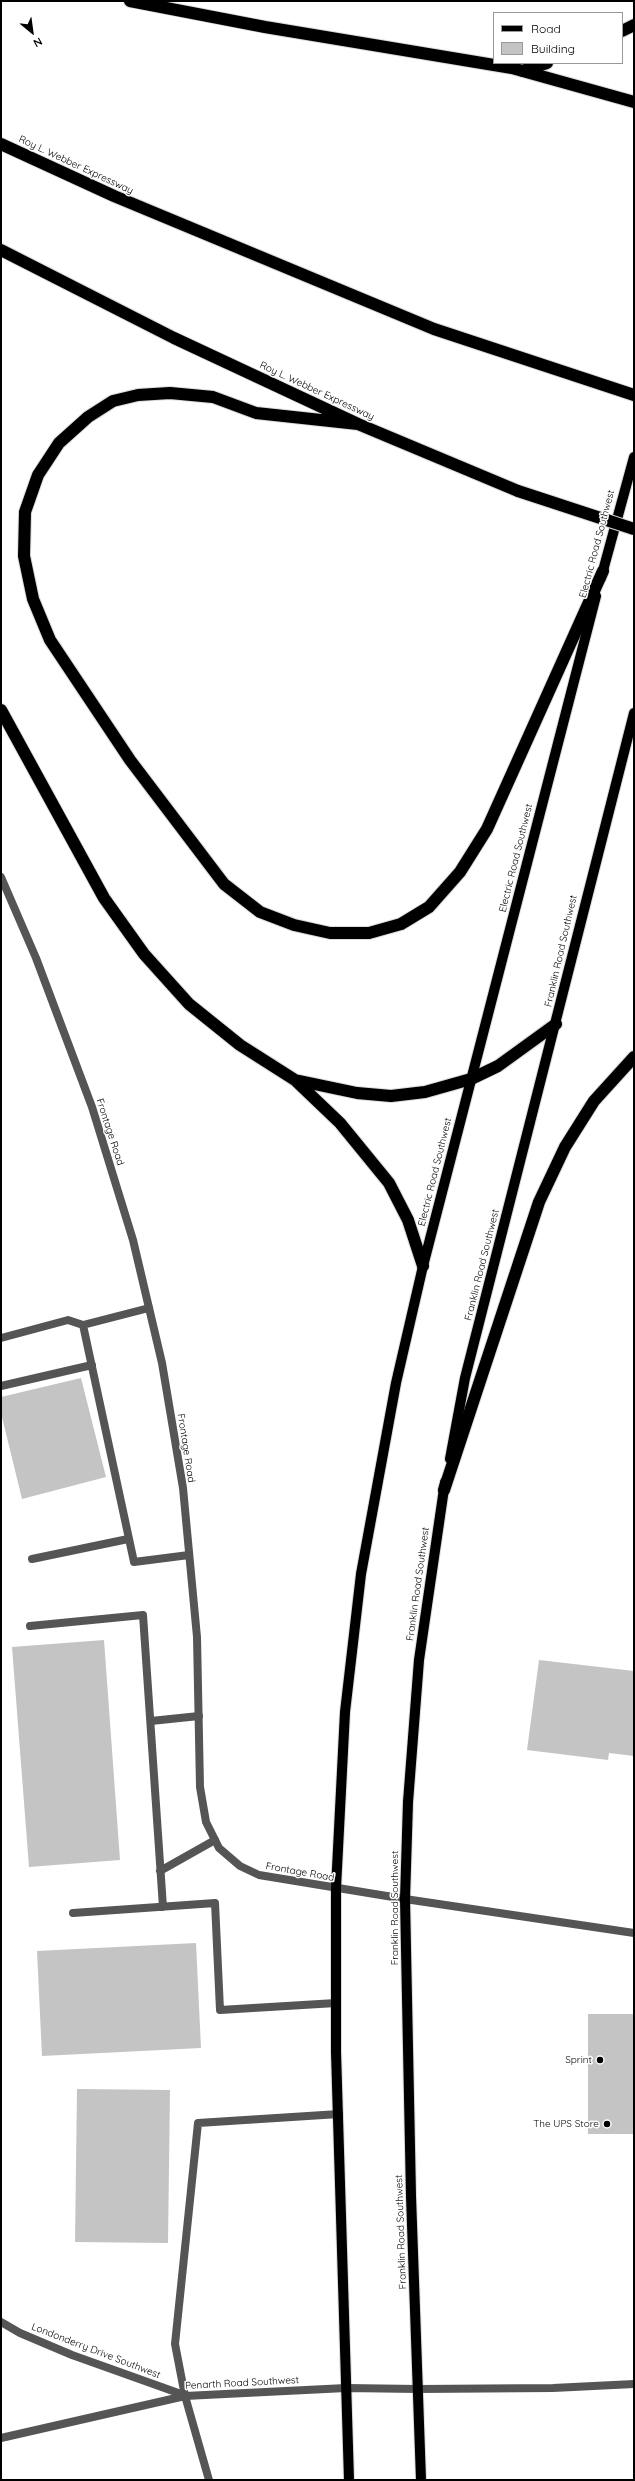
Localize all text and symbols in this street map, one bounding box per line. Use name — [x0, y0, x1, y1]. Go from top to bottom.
north arrow — [12, 12, 52, 52]
legend — [493, 12, 623, 64]
text: Road — [531, 21, 561, 36]
text: N — [31, 34, 45, 51]
text: Building — [531, 41, 575, 56]
street label: Roy L. Webber Expressway — [17, 133, 135, 197]
street label: Roy L. Webber Expressway — [258, 359, 376, 423]
street label: Electric Road Southwest — [577, 489, 617, 599]
street label: Electric Road Southwest — [497, 803, 535, 913]
street label: Franklin Road Southwest — [542, 894, 580, 1008]
street label: Frontage Road — [94, 1097, 126, 1167]
street label: Electric Road Southwest — [416, 1117, 454, 1227]
street label: Franklin Road Southwest — [462, 1208, 502, 1322]
street label: Frontage Road — [175, 1413, 197, 1483]
street label: Franklin Road Southwest — [404, 1526, 432, 1642]
street label: Franklin Road Southwest — [389, 1851, 401, 1965]
street label: Frontage Road — [265, 1860, 335, 1884]
place label: Sprint — [565, 2054, 592, 2066]
marker: Sprint — [595, 2055, 605, 2065]
place label: The UPS Store — [533, 2118, 599, 2130]
marker: The UPS Store — [602, 2119, 612, 2129]
street label: Franklin Road Southwest — [393, 2175, 409, 2289]
street label: Londonderry Drive Southwest — [30, 2321, 162, 2381]
street label: Penarth Road Southwest — [185, 2374, 299, 2392]

